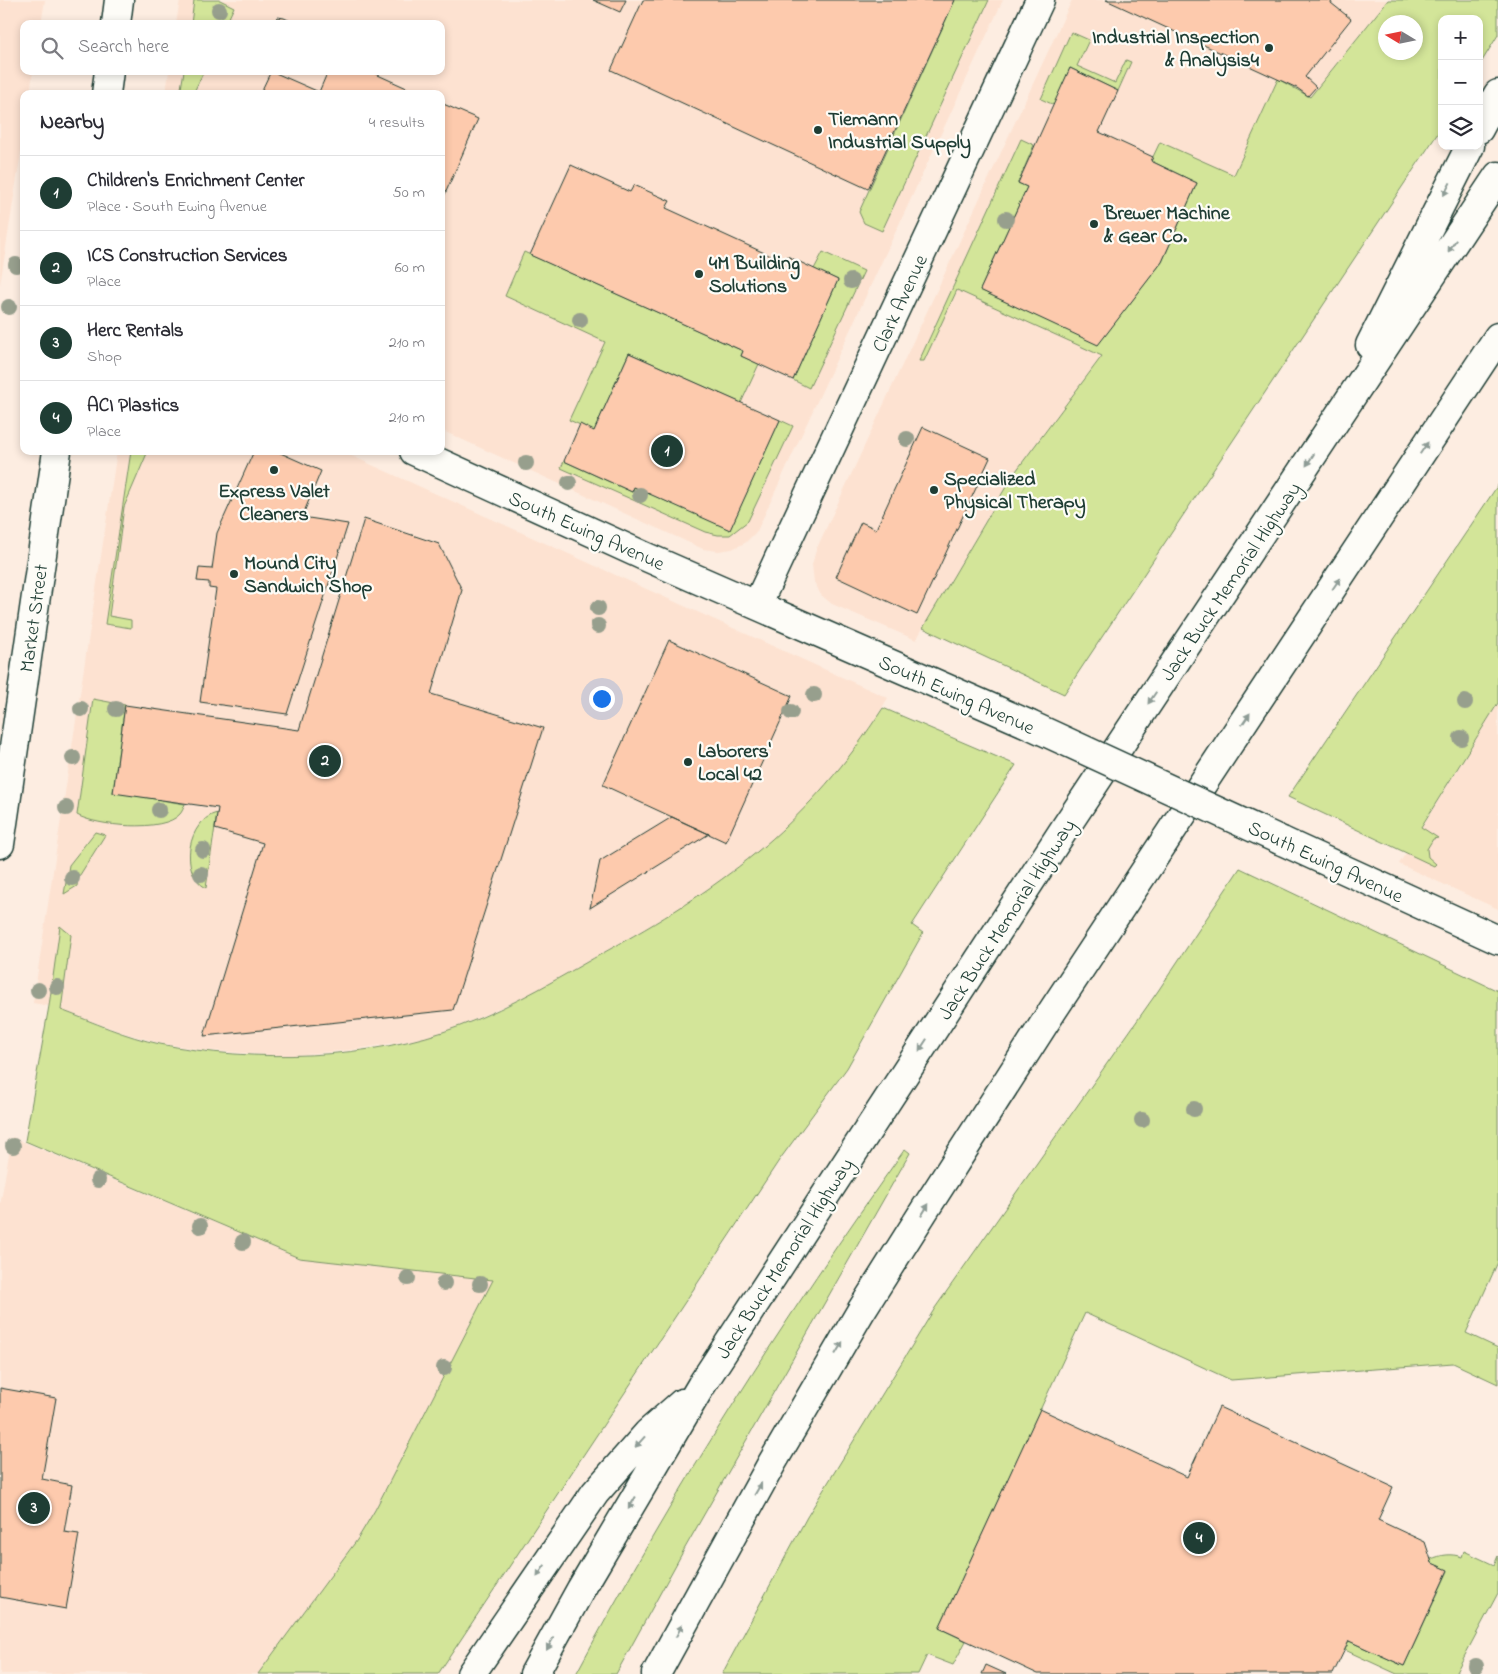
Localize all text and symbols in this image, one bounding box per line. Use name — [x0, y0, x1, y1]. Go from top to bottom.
north arrow — [1378, 15, 1423, 60]
map controls — [1438, 15, 1483, 150]
button: + — [1438, 15, 1483, 60]
search box — [20, 20, 445, 75]
place label: Industrial Inspection & Analysis4 — [1092, 24, 1260, 77]
icon: search — [38, 34, 66, 62]
text: Search here — [78, 34, 169, 61]
marker: Industrial Inspection & Analysis4 — [1263, 42, 1275, 54]
button: − — [1438, 60, 1483, 105]
button: layers — [1438, 105, 1483, 150]
place label: Tiemann Industrial Supply — [828, 106, 971, 159]
text: Nearby — [40, 108, 104, 138]
text: 4 results — [369, 111, 425, 135]
marker: Tiemann Industrial Supply — [812, 124, 824, 136]
text: Children's Enrichment Center — [87, 168, 304, 195]
text: 1 — [53, 181, 59, 205]
text: 50 m — [393, 181, 425, 205]
one-way arrow — [1443, 182, 1451, 197]
text: Place · South Ewing Avenue — [87, 195, 267, 219]
place label: Brewer Machine & Gear Co. — [1103, 200, 1231, 252]
marker: Brewer Machine & Gear Co. — [1088, 218, 1100, 230]
one-way arrow — [1447, 239, 1457, 253]
text: ICS Construction Services — [87, 243, 288, 270]
place label: 4M Building Solutions — [709, 250, 800, 302]
street label: Clark Avenue — [866, 250, 937, 358]
text: 2 — [52, 256, 60, 280]
text: 60 m — [395, 256, 425, 280]
marker: 4M Building Solutions — [693, 268, 705, 280]
text: Place — [87, 270, 121, 294]
text: Herc Rentals — [87, 318, 184, 345]
text: 3 — [53, 331, 59, 355]
text: 210 m — [389, 331, 425, 355]
text: Shop — [87, 345, 122, 369]
text: ACI Plastics — [87, 393, 179, 420]
text: 4 — [53, 406, 59, 430]
text: 210 m — [389, 406, 425, 430]
text: Place — [87, 420, 121, 444]
pin: 1 — [651, 432, 683, 470]
one-way arrow — [1420, 441, 1429, 454]
one-way arrow — [1305, 454, 1315, 467]
marker: Express Valet Cleaners — [268, 464, 280, 476]
place label: Specialized Physical Therapy — [944, 466, 1086, 519]
street label: Jack Buck Memorial Highway — [1154, 477, 1311, 688]
place label: Express Valet Cleaners — [218, 478, 330, 530]
marker: Specialized Physical Therapy — [928, 484, 940, 496]
street label: South Ewing Avenue — [503, 485, 669, 581]
place label: Mound City Sandwich Shop — [244, 550, 373, 602]
street label: Market Street — [14, 562, 57, 674]
marker: Mound City Sandwich Shop — [228, 568, 240, 580]
one-way arrow — [1331, 577, 1341, 591]
street label: South Ewing Avenue — [873, 649, 1039, 745]
your location — [589, 686, 615, 712]
one-way arrow — [1147, 691, 1157, 704]
one-way arrow — [1241, 712, 1251, 726]
place label: Laborers' Local 42 — [698, 738, 772, 790]
pin: 2 — [309, 742, 341, 780]
marker: Laborers' Local 42 — [682, 756, 694, 768]
street label: Jack Buck Memorial Highway — [932, 814, 1085, 1027]
street label: South Ewing Avenue — [1242, 815, 1407, 913]
one-way arrow — [919, 1038, 928, 1051]
street label: Jack Buck Memorial Highway — [710, 1153, 863, 1366]
one-way arrow — [920, 1204, 929, 1217]
one-way arrow — [835, 1342, 844, 1355]
one-way arrow — [634, 1436, 646, 1448]
one-way arrow — [753, 1482, 762, 1496]
pin: 3 — [18, 1489, 50, 1527]
one-way arrow — [627, 1496, 636, 1509]
pin: 4 — [1183, 1519, 1215, 1557]
one-way arrow — [536, 1565, 546, 1578]
one-way arrow — [675, 1624, 683, 1638]
one-way arrow — [546, 1637, 555, 1650]

